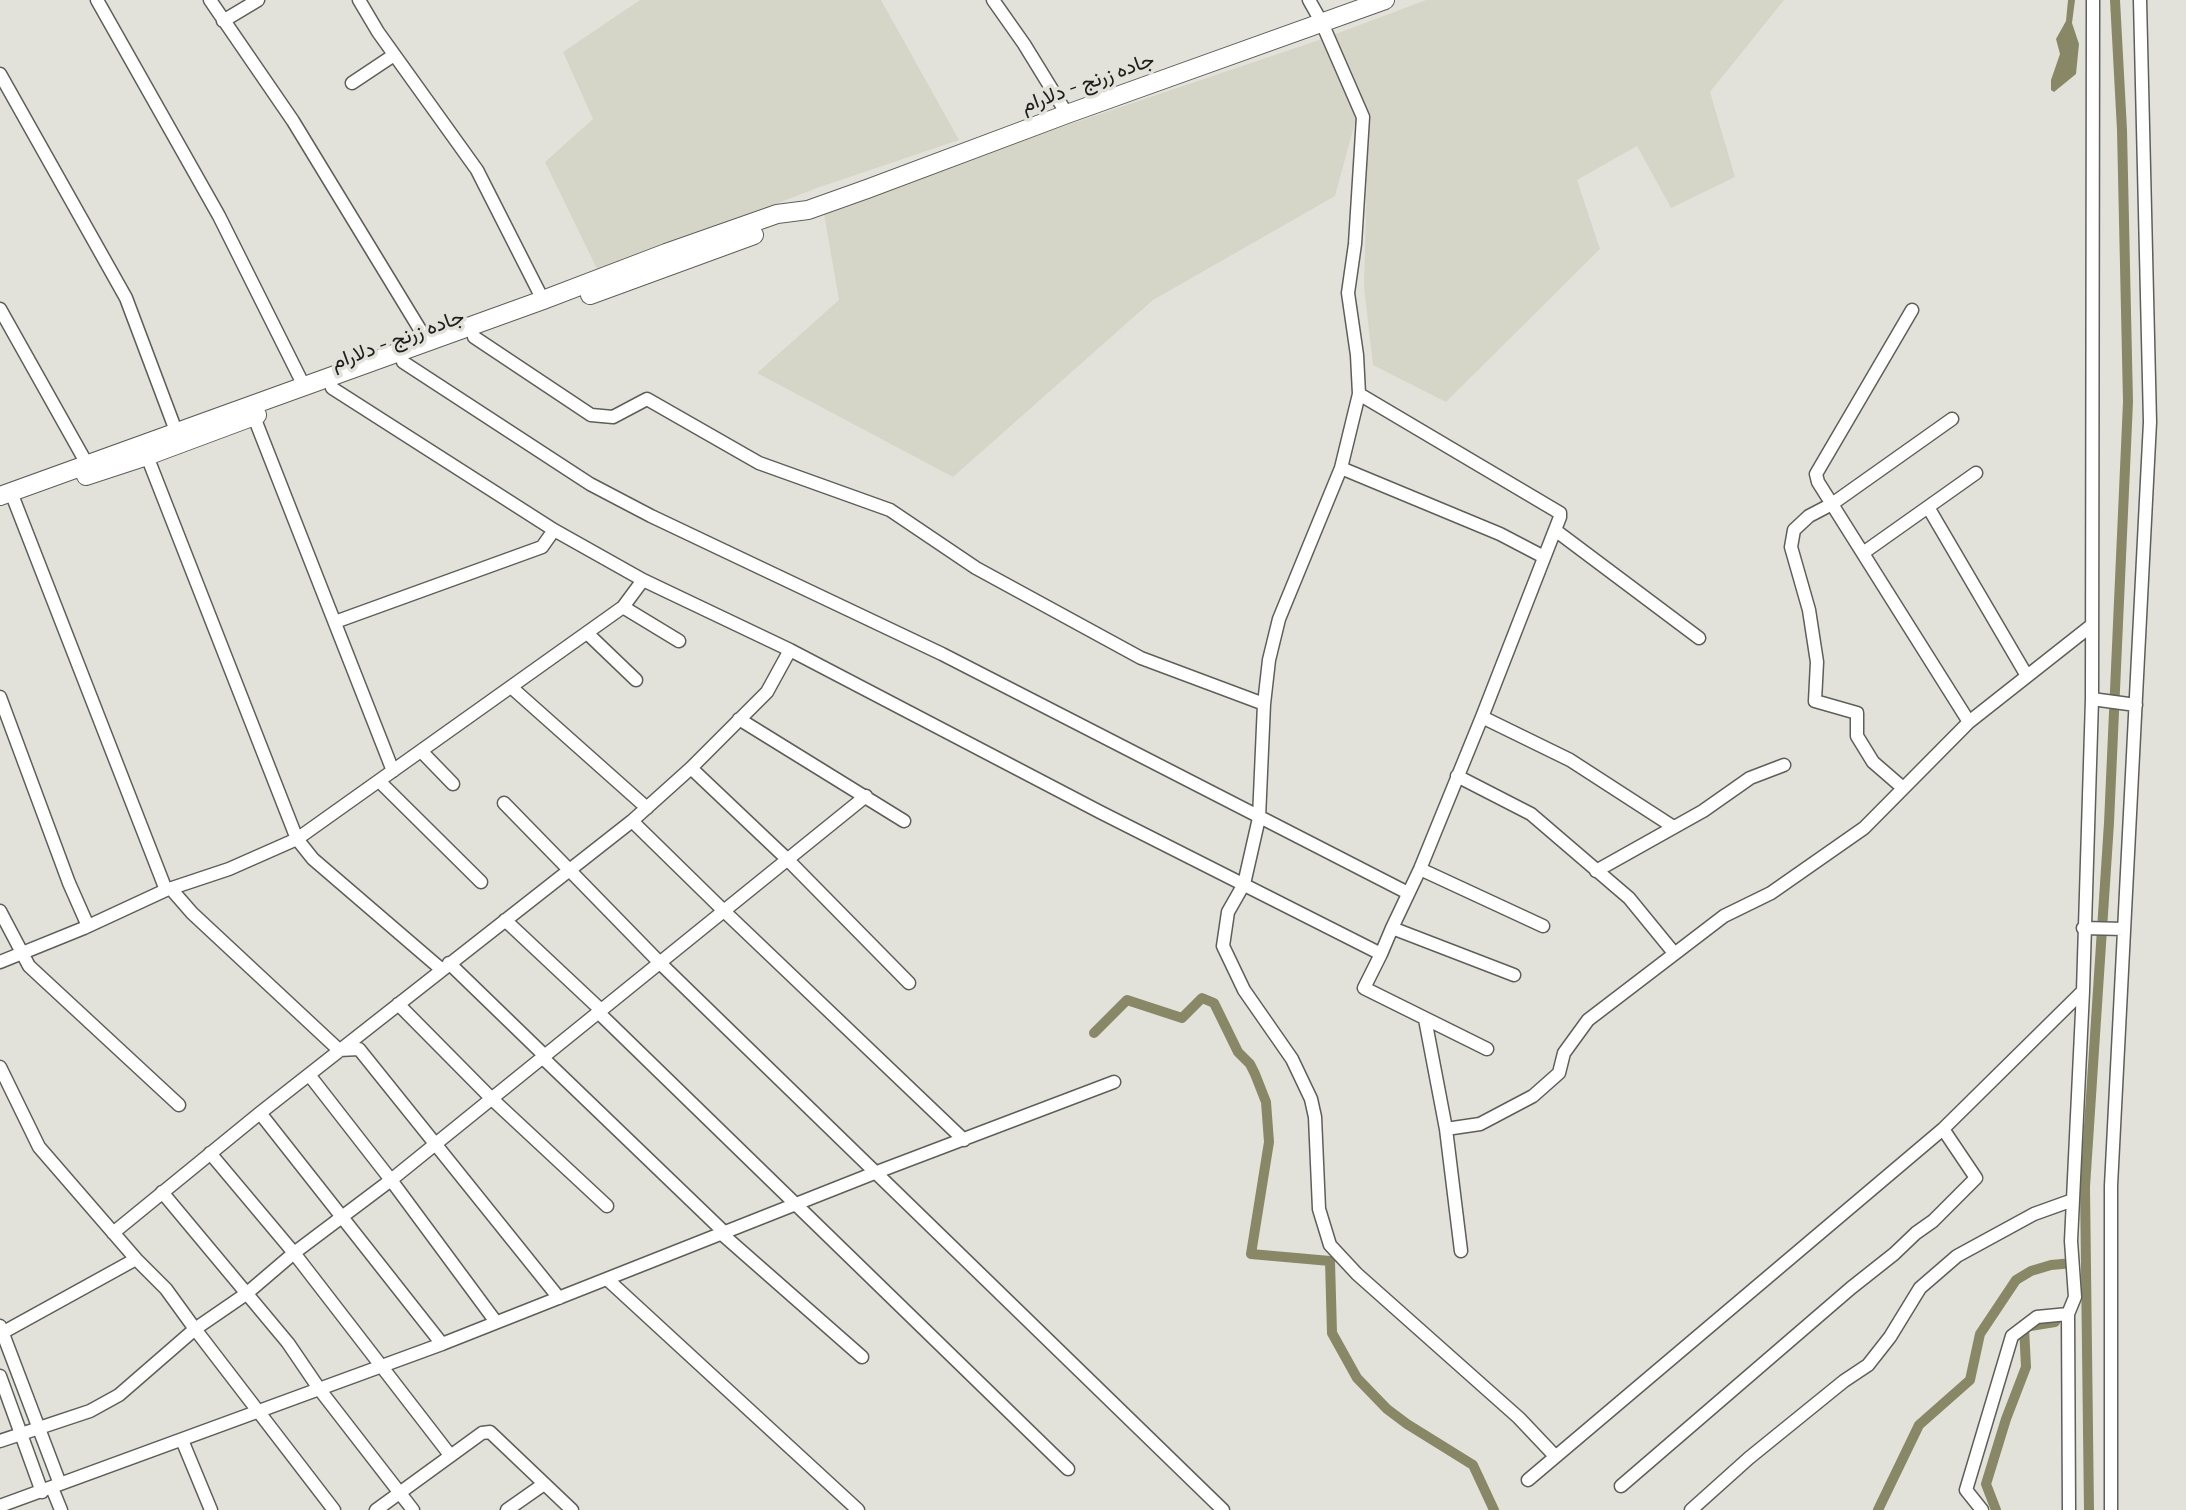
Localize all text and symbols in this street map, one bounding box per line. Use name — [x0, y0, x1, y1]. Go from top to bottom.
street label: جاده زرنج - دلارام — [1018, 47, 1158, 119]
street label: جاده زرنج - دلارام — [328, 304, 468, 376]

